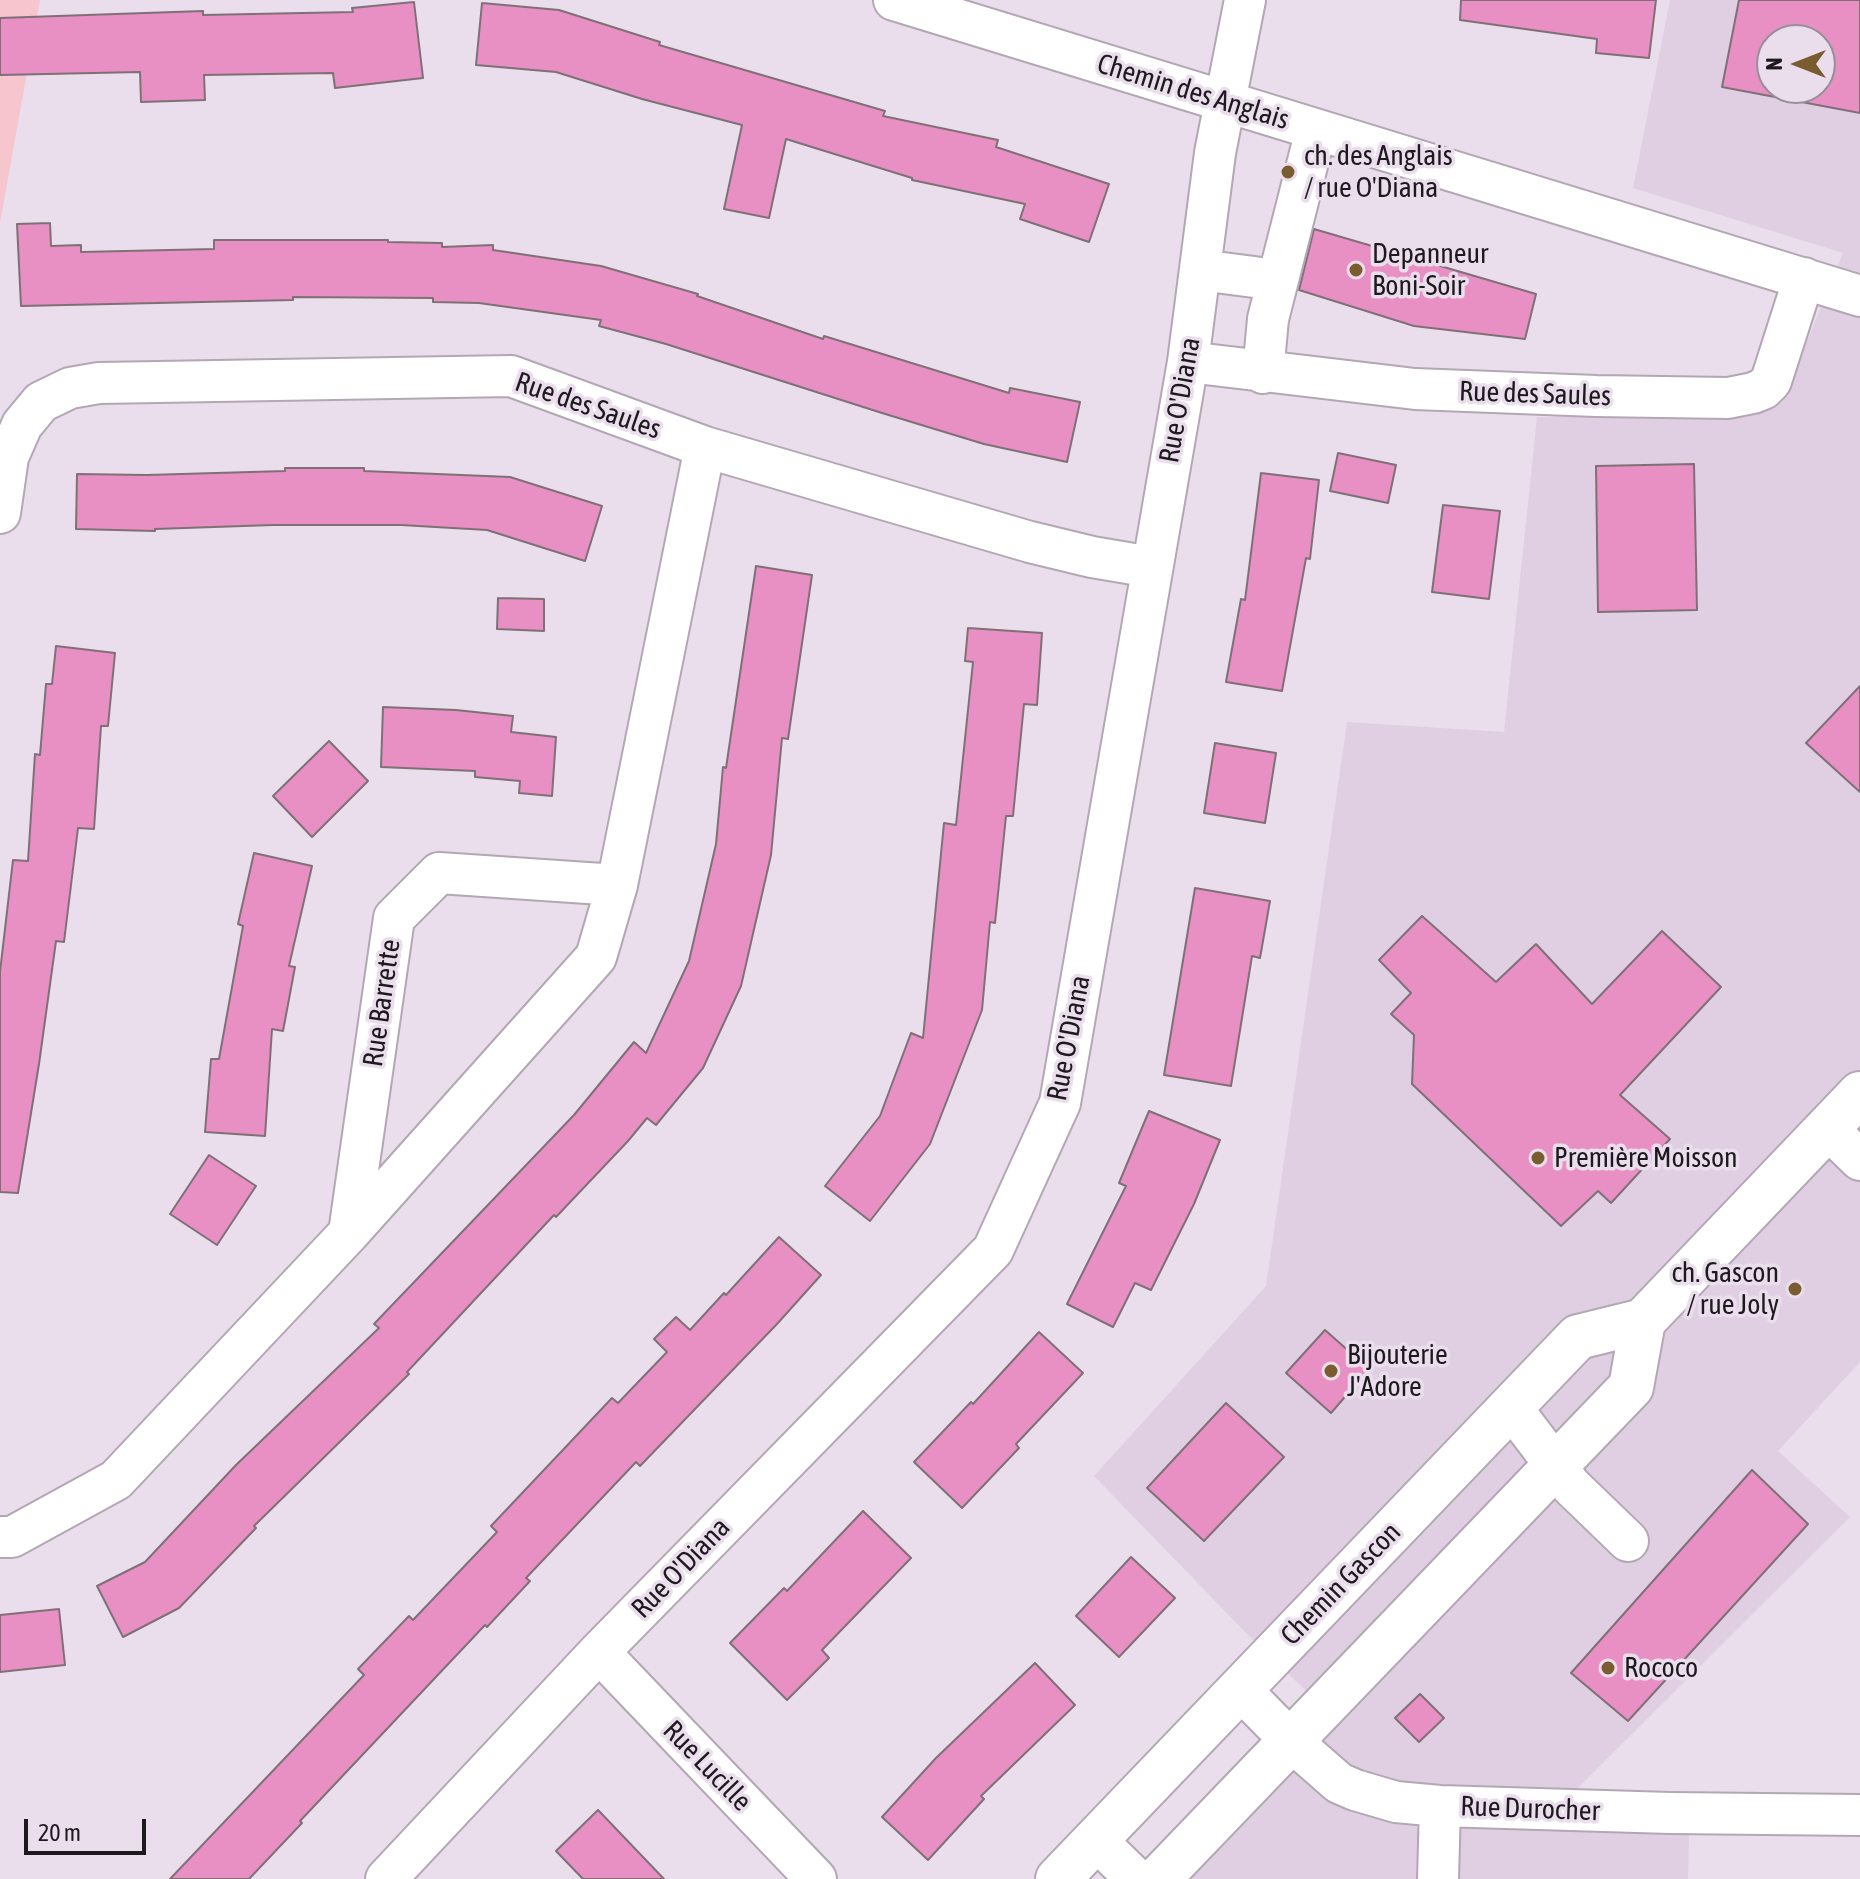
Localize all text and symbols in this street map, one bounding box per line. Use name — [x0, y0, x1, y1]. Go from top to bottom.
north arrow — [1756, 24, 1836, 104]
street label: Chemin des Anglais — [1093, 47, 1293, 137]
text: N — [1761, 58, 1787, 71]
place label: ch. des Anglais / rue O'Diana — [1304, 139, 1453, 205]
marker: ch. des Anglais / rue O'Diana — [1279, 163, 1297, 181]
place label: Depanneur Boni-Soir — [1372, 237, 1488, 303]
marker: Depanneur Boni-Soir — [1347, 261, 1365, 279]
street label: Rue O'Diana — [1152, 335, 1208, 465]
street label: Rue des Saules — [511, 365, 665, 447]
street label: Rue des Saules — [1459, 375, 1611, 413]
street label: Rue Barrette — [356, 937, 408, 1069]
street label: Rue O'Diana — [1040, 973, 1098, 1103]
place label: Première Moisson — [1554, 1141, 1738, 1175]
marker: Première Moisson — [1529, 1149, 1547, 1167]
place label: ch. Gascon / rue Joly — [1671, 1256, 1779, 1322]
marker: ch. Gascon / rue Joly — [1786, 1280, 1804, 1298]
place label: Bijouterie J'Adore — [1347, 1338, 1448, 1404]
marker: Bijouterie J'Adore — [1322, 1362, 1340, 1380]
street label: Rue O'Diana — [625, 1511, 737, 1625]
street label: Chemin Gascon — [1274, 1516, 1408, 1652]
place label: Rococo — [1624, 1651, 1698, 1685]
marker: Rococo — [1599, 1659, 1617, 1677]
street label: Rue Lucille — [656, 1714, 758, 1818]
street label: Rue Durocher — [1460, 1790, 1600, 1828]
scale bar — [28, 1803, 150, 1853]
text: 20 m — [38, 1819, 81, 1846]

